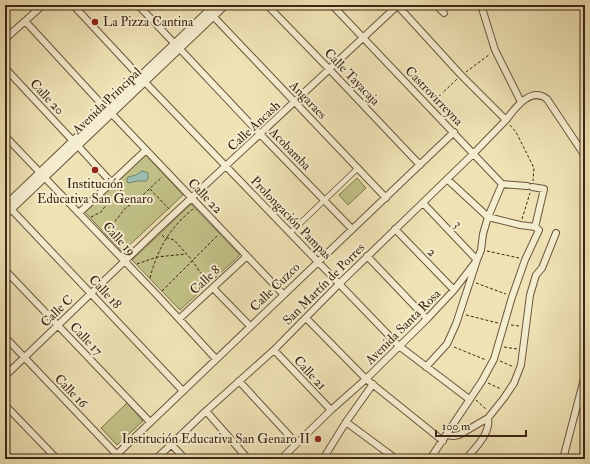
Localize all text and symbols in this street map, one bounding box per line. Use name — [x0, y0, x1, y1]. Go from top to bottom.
place label: La Pizza Cantina — [103, 14, 194, 30]
marker: La Pizza Cantina — [90, 17, 100, 27]
street label: Calle Tayacaja — [320, 45, 384, 110]
street label: Castrovirreyna — [401, 63, 467, 130]
street label: Avenida Principal — [68, 64, 146, 139]
street label: Calle 20 — [27, 76, 67, 118]
street label: Angaraes — [285, 77, 330, 123]
street label: Calle Ancash — [224, 97, 284, 154]
street label: Acobamba — [265, 124, 315, 174]
marker: Institución Educativa San Genaro — [90, 165, 100, 175]
street label: Prolongación Pampas — [246, 173, 335, 264]
street label: Calle 22 — [184, 175, 226, 217]
place label: Institución Educativa San Genaro — [37, 176, 153, 207]
street label: 3 — [451, 217, 465, 231]
street label: Calle 19 — [99, 219, 139, 259]
street label: San Martín de Porres — [280, 239, 369, 328]
street label: 2 — [424, 244, 440, 260]
street label: Calle Cuzco — [247, 259, 303, 315]
street label: Calle 8 — [186, 262, 224, 298]
street label: Calle 18 — [85, 272, 125, 312]
street label: Avenida Santa Rosa — [361, 285, 445, 369]
street label: Calle C — [37, 292, 77, 330]
street label: Calle 17 — [66, 319, 106, 359]
street label: Calle 21 — [290, 353, 330, 394]
street label: Calle 16 — [51, 371, 92, 412]
scale bar — [436, 412, 526, 438]
text: 100 m — [442, 419, 471, 434]
place label: Institución Educativa San Genaro II — [122, 431, 310, 447]
marker: Institución Educativa San Genaro II — [313, 434, 323, 444]

